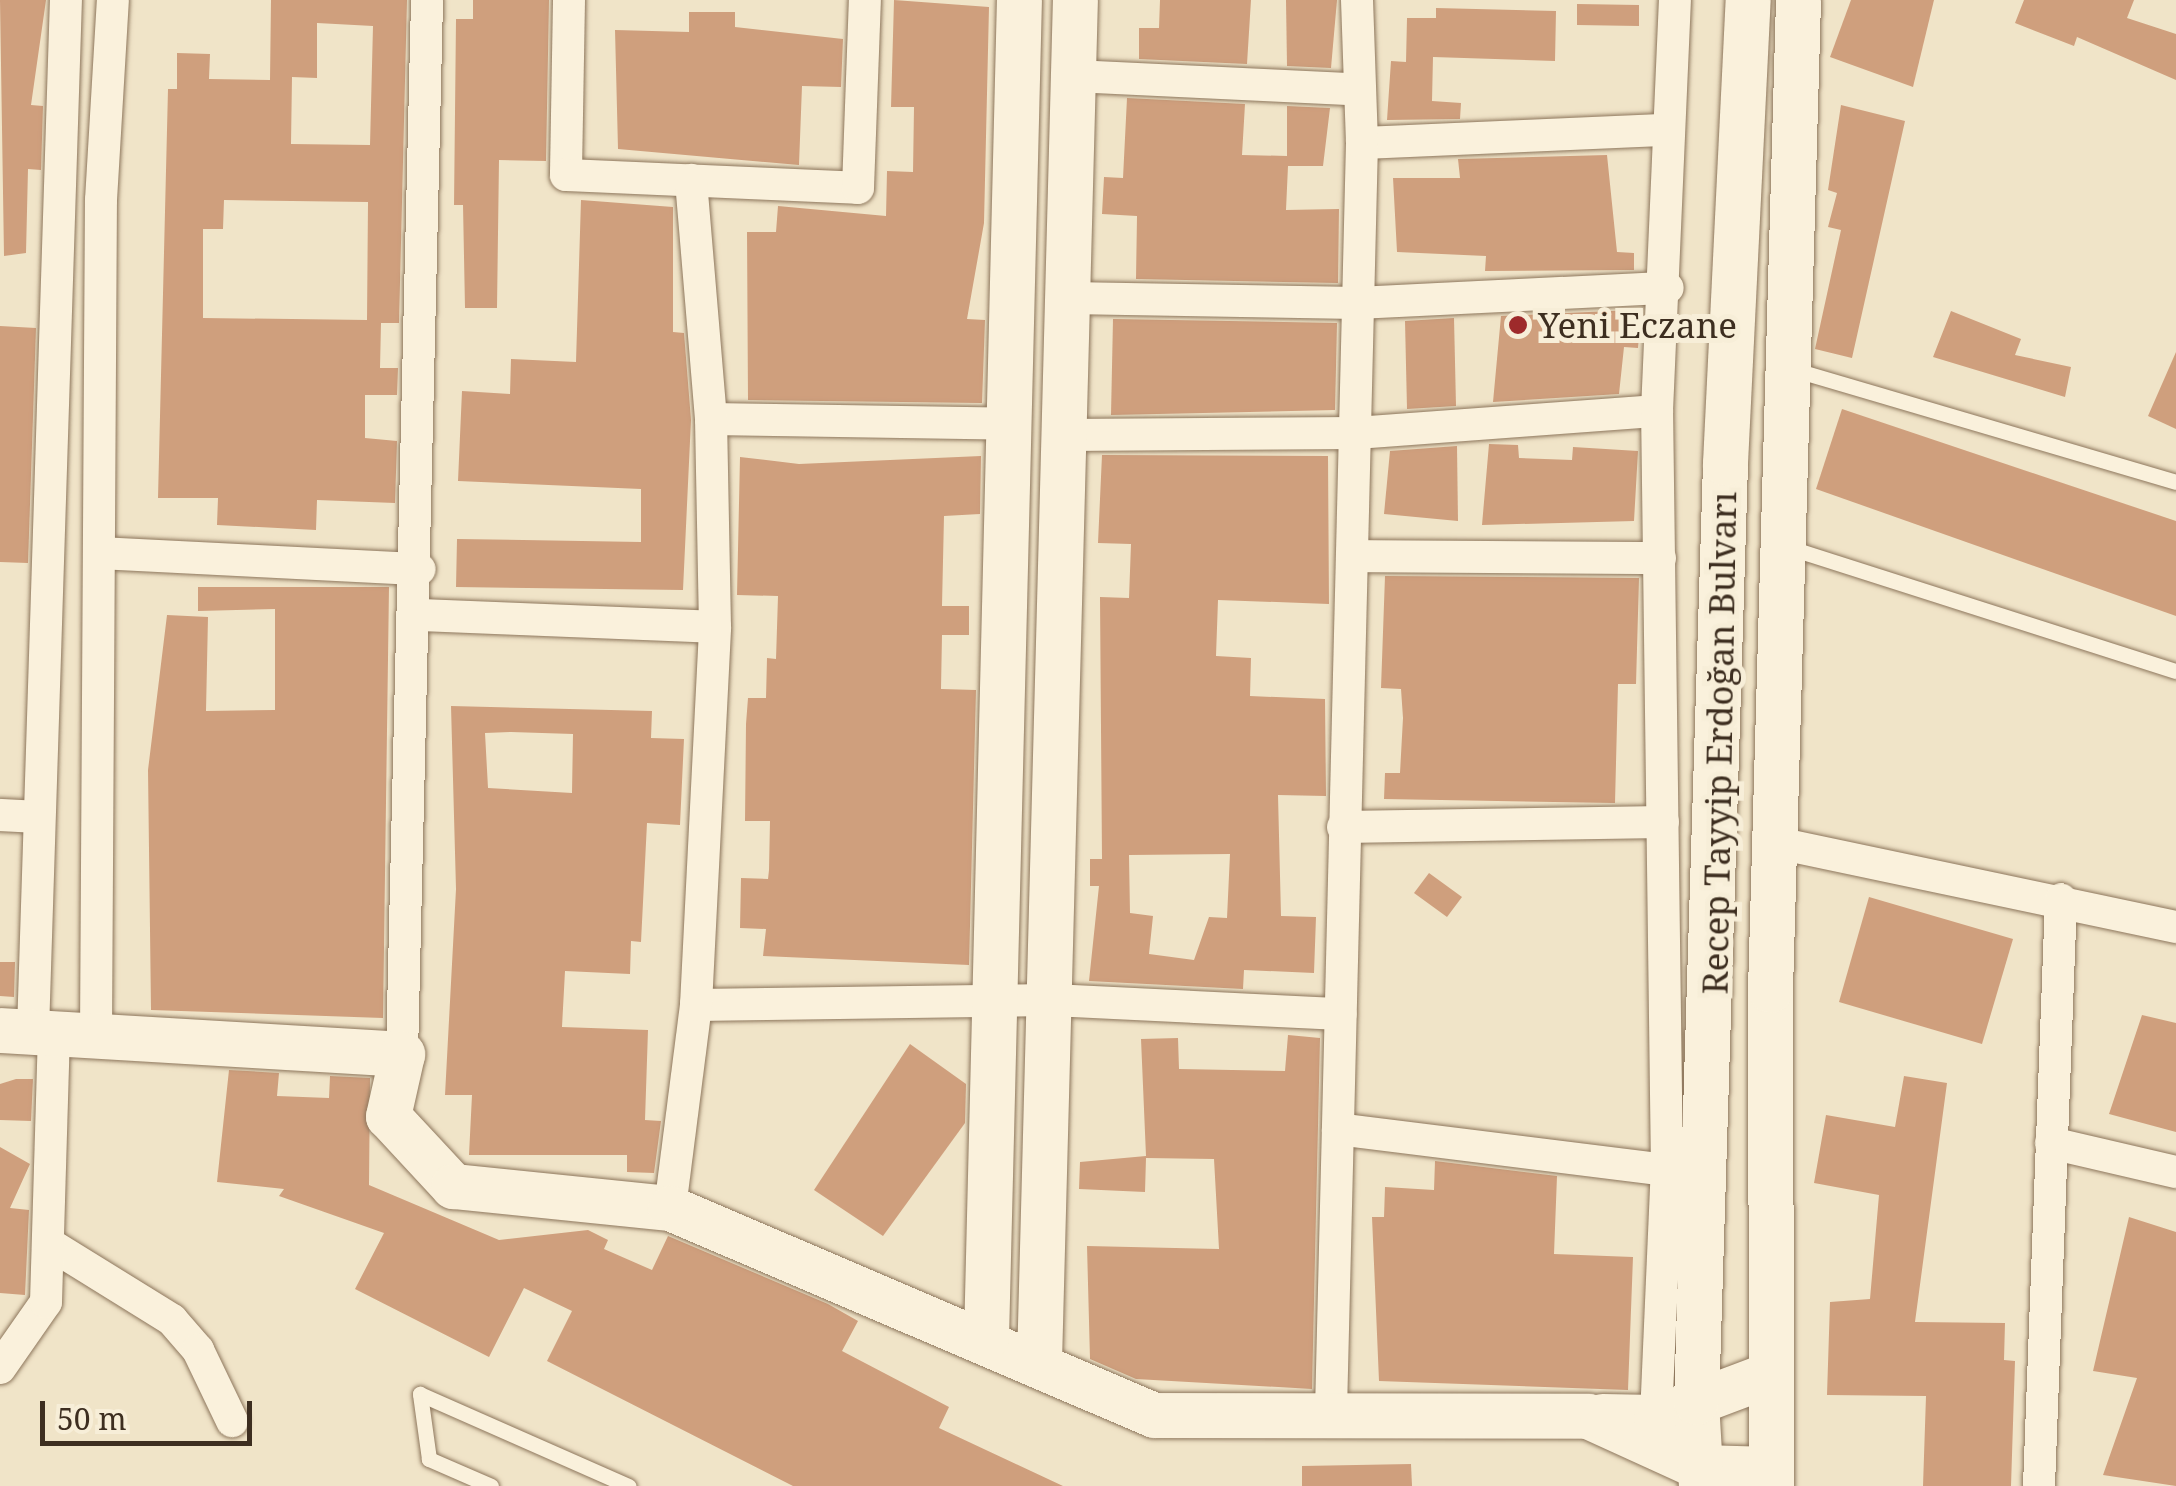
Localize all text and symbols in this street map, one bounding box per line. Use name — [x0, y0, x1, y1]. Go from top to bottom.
place label: Yeni Eczane — [1538, 304, 1737, 346]
marker: Yeni Eczane — [1507, 314, 1529, 336]
street label: Recep Tayyip Erdoğan Bulvarı — [1694, 491, 1744, 995]
scale bar — [45, 1381, 258, 1443]
text: 50 m — [57, 1398, 127, 1439]

